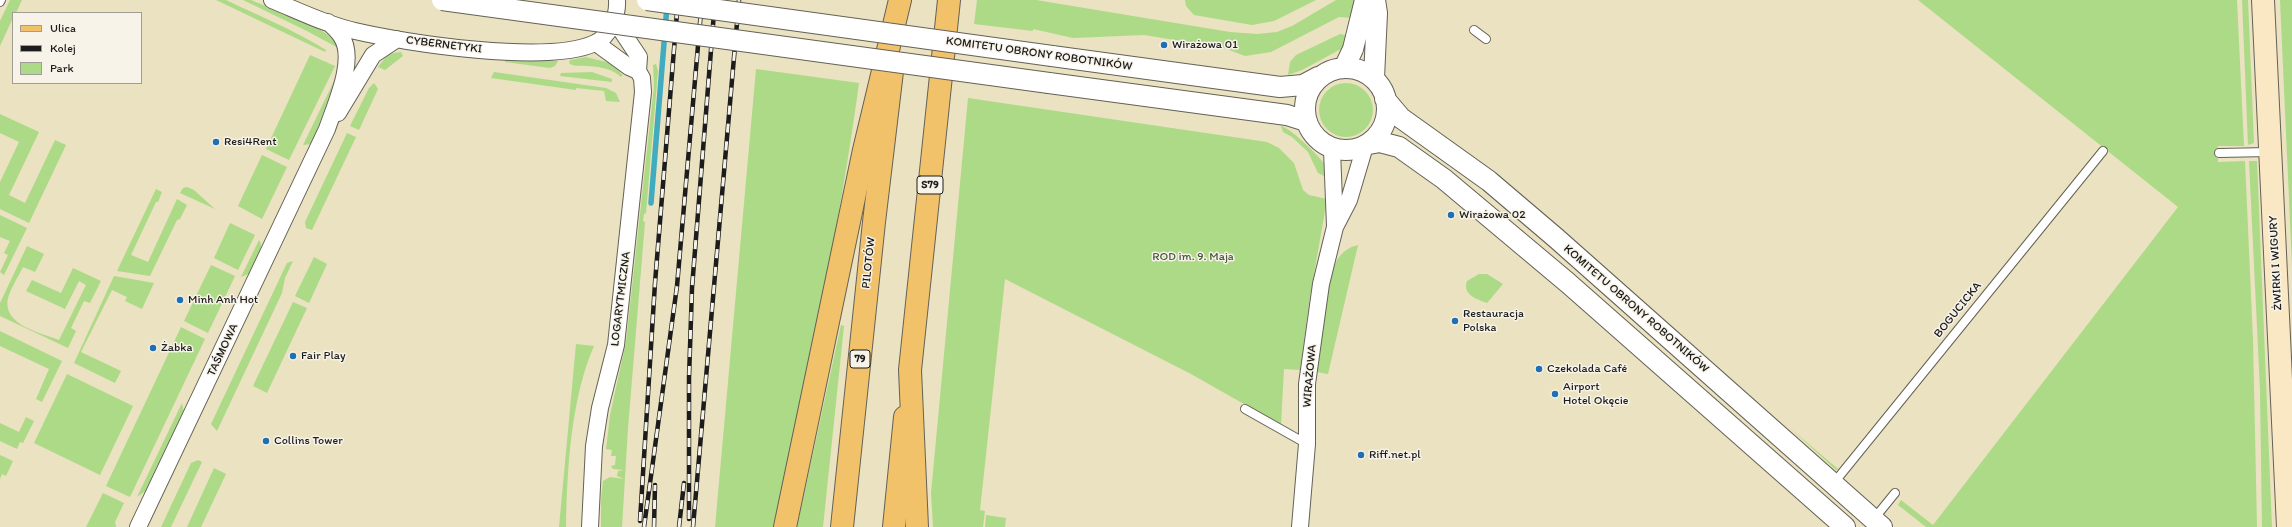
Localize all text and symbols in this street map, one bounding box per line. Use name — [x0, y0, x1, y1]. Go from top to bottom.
legend — [12, 12, 142, 84]
text: Ulica — [50, 21, 76, 35]
street label: CYBERNETYKI — [405, 33, 483, 57]
street label: KOMITETU OBRONY ROBOTNIKÓW — [945, 34, 1133, 74]
place label: Wirażowa 01 — [1172, 38, 1238, 52]
marker: Wirażowa 01 — [1159, 40, 1169, 50]
text: Kolej — [50, 41, 76, 55]
text: Park — [50, 61, 74, 75]
place label: Resi4Rent — [224, 135, 277, 149]
marker: Resi4Rent — [211, 137, 221, 147]
road number: S79 — [917, 176, 943, 194]
place label: Wirażowa 02 — [1459, 208, 1525, 222]
marker: Wirażowa 02 — [1446, 210, 1456, 220]
street label: ŻWIRKI I WIGURY — [2266, 215, 2286, 311]
street label: PILOTÓW — [859, 237, 879, 289]
street label: KOMITETU OBRONY ROBOTNIKÓW — [1560, 242, 1712, 376]
park label: ROD im. 9. Maja — [1152, 250, 1234, 264]
street label: LOGARYTMICZNA — [608, 251, 634, 347]
street label: BOGUCICKA — [1931, 279, 1985, 341]
place label: Minh Anh Hot — [188, 293, 258, 307]
marker: Minh Anh Hot — [175, 295, 185, 305]
place label: Restauracja Polska — [1463, 307, 1524, 335]
marker: Restauracja Polska — [1450, 316, 1460, 326]
street label: TAŚMOWA — [204, 321, 242, 379]
place label: Żabka — [161, 341, 192, 355]
marker: Żabka — [148, 343, 158, 353]
street label: WIRAŻOWA — [1300, 344, 1320, 408]
place label: Fair Play — [301, 349, 346, 363]
road number: 79 — [850, 350, 870, 368]
marker: Fair Play — [288, 351, 298, 361]
place label: Czekolada Café — [1547, 362, 1627, 376]
marker: Czekolada Café — [1534, 364, 1544, 374]
place label: Airport Hotel Okęcie — [1563, 380, 1629, 408]
marker: Airport Hotel Okęcie — [1550, 389, 1560, 399]
place label: Collins Tower — [274, 434, 343, 448]
marker: Collins Tower — [261, 436, 271, 446]
place label: Riff.net.pl — [1369, 448, 1421, 462]
marker: Riff.net.pl — [1356, 450, 1366, 460]

